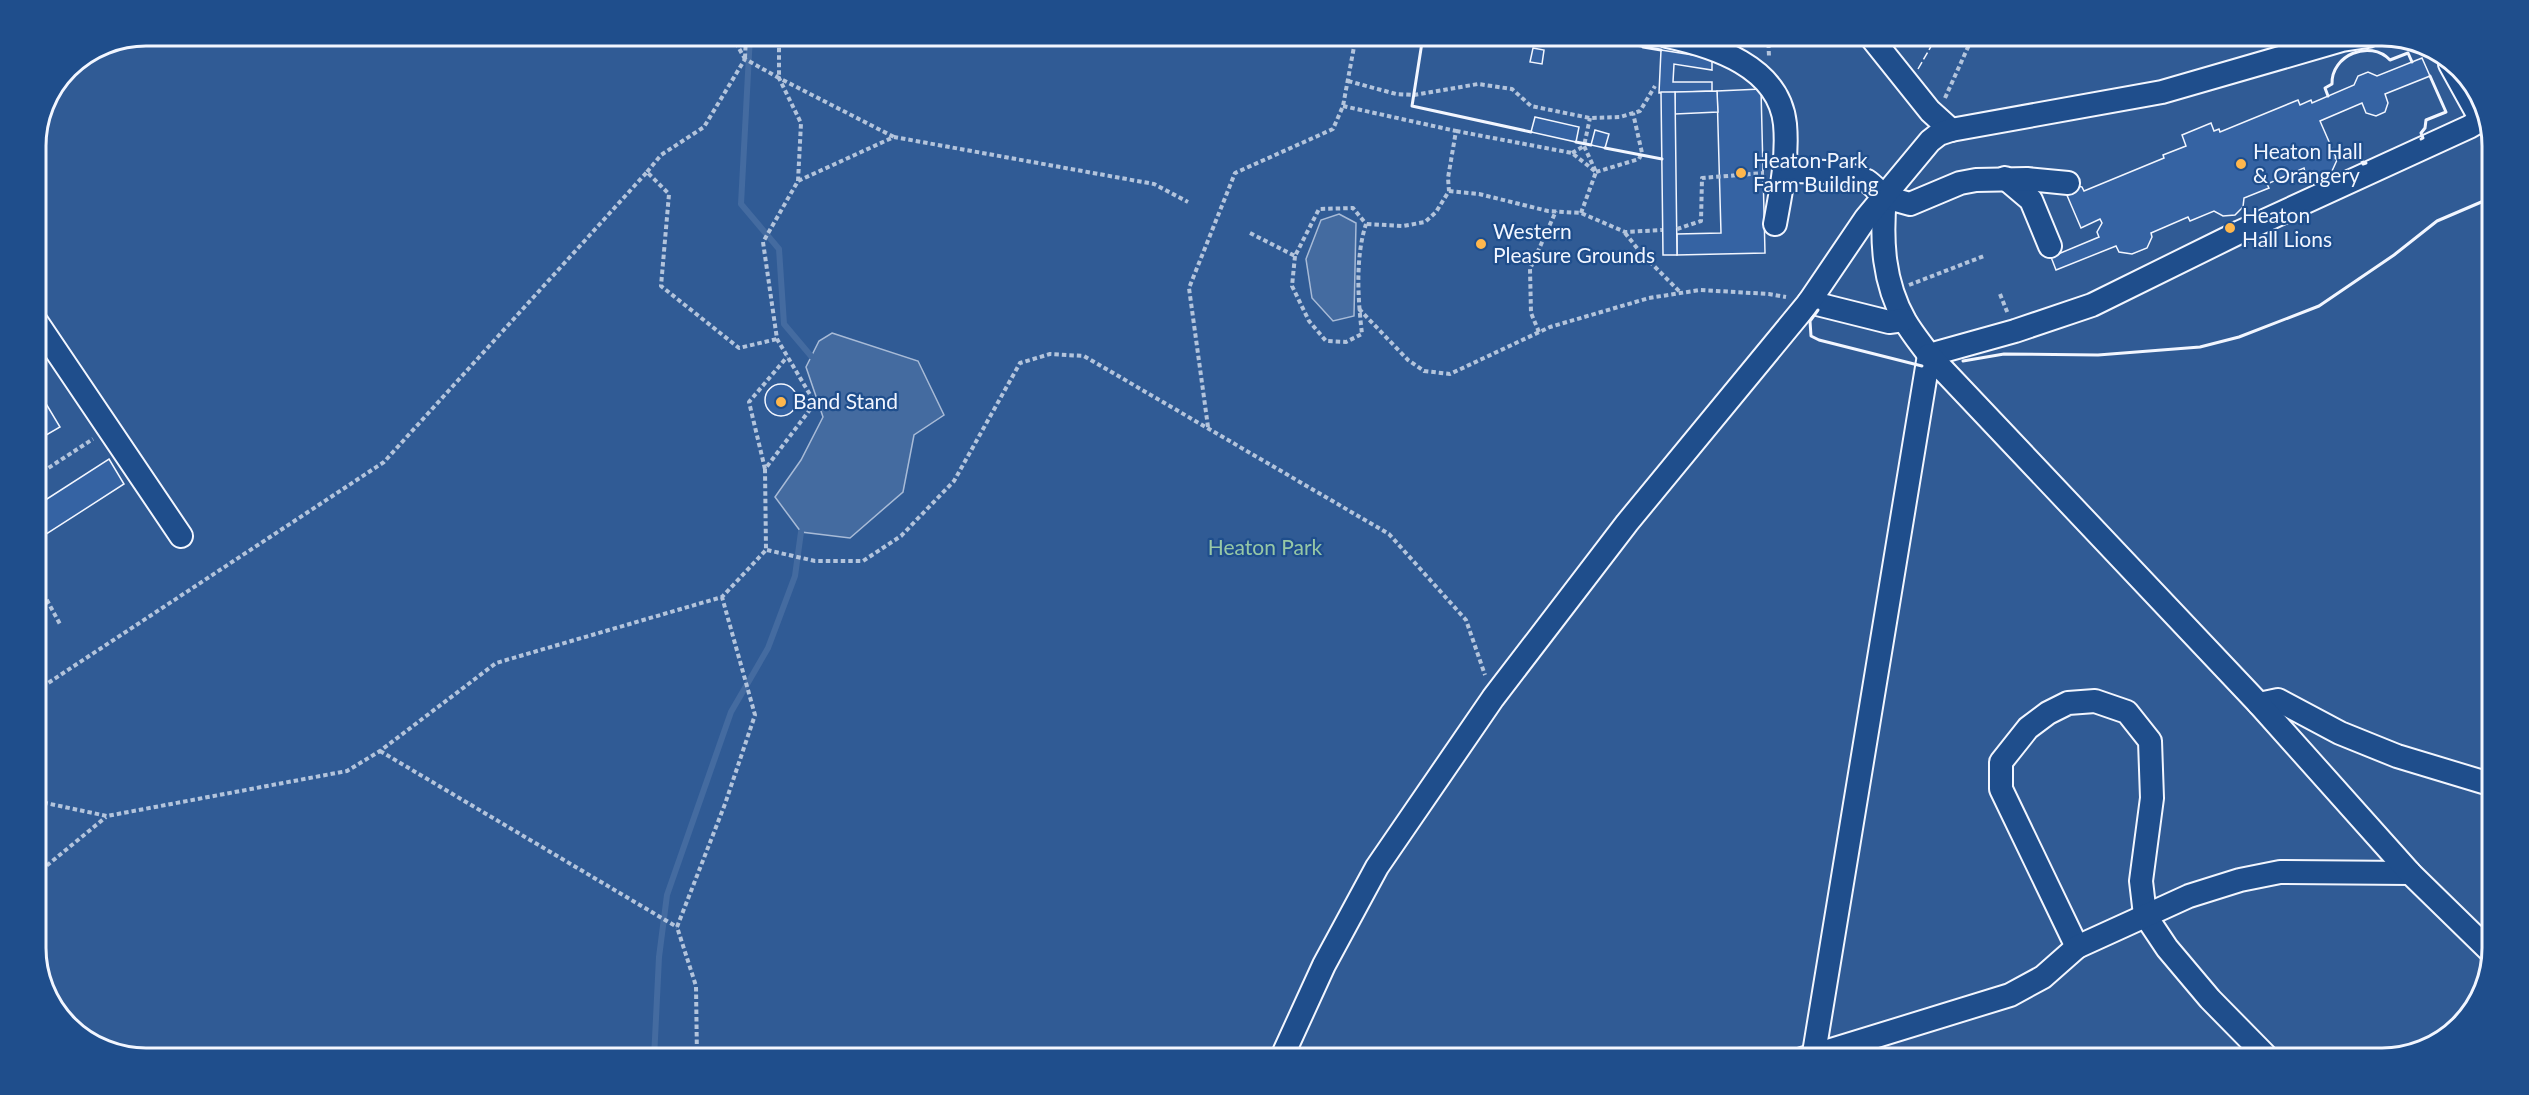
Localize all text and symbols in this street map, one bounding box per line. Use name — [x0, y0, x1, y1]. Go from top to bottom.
place label: Heaton Hall & Orangery — [2253, 138, 2363, 187]
place label: Heaton Park Farm Building — [1753, 147, 1879, 196]
marker: Heaton Hall & Orangery — [2234, 157, 2248, 171]
marker: Heaton Park Farm Building — [1734, 166, 1748, 180]
place label: Heaton Hall Lions — [2242, 202, 2332, 251]
place label: Western Pleasure Grounds — [1493, 218, 1655, 267]
marker: Heaton Hall Lions — [2223, 221, 2237, 235]
marker: Western Pleasure Grounds — [1474, 237, 1488, 251]
place label: Band Stand — [793, 388, 898, 413]
marker: Band Stand — [774, 395, 788, 409]
park label: Heaton Park — [1208, 534, 1323, 559]

